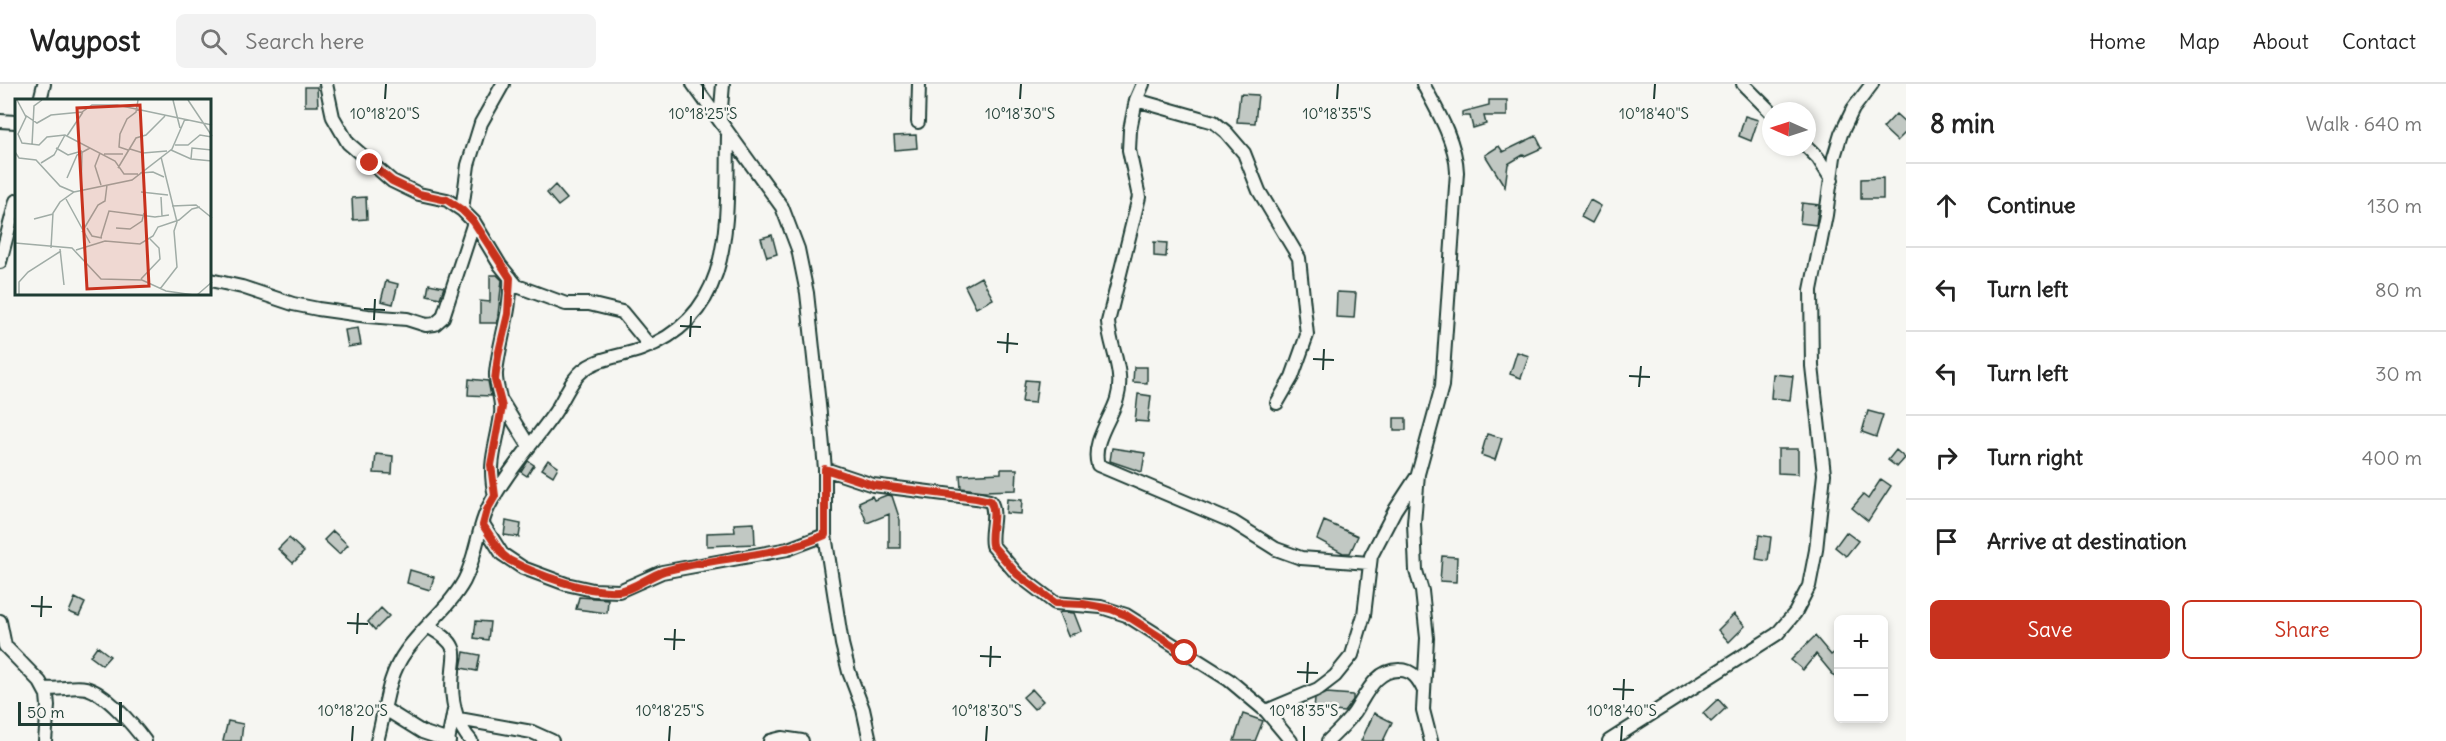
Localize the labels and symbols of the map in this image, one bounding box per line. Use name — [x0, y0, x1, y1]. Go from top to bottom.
inset map — [15, 99, 212, 296]
north arrow — [1762, 102, 1816, 156]
text: 10°18'20"S — [350, 104, 420, 123]
text: 10°18'25"S — [669, 104, 737, 123]
text: 10°18'30"S — [985, 104, 1055, 123]
text: 10°18'35"S — [1303, 104, 1371, 123]
text: 10°18'40"S — [1619, 104, 1689, 123]
route end — [356, 149, 382, 175]
route start — [1171, 639, 1197, 665]
scale bar — [18, 699, 122, 726]
text: 10°18'20"S — [318, 701, 388, 720]
text: 10°18'25"S — [636, 701, 704, 720]
text: 10°18'30"S — [952, 701, 1022, 720]
text: 10°18'35"S — [1270, 701, 1338, 720]
text: 10°18'40"S — [1587, 701, 1657, 720]

